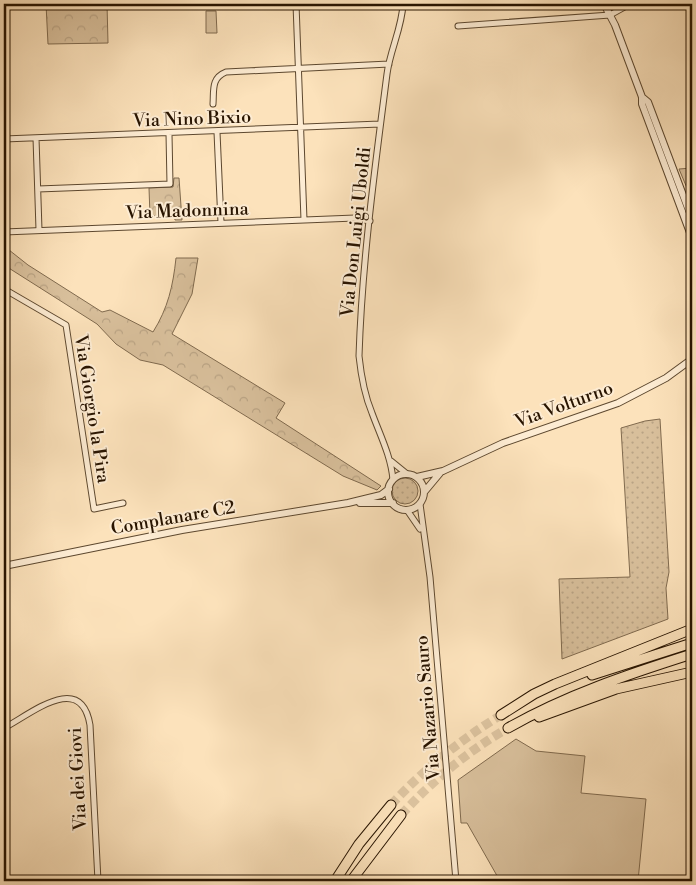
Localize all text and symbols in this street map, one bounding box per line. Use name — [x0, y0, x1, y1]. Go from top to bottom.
street label: Via Nino Bixio — [132, 105, 251, 133]
street label: Via Don Luigi Uboldi — [336, 146, 376, 319]
street label: Via Madonnina — [124, 197, 250, 225]
street label: Via Giorgio la Pira — [69, 332, 115, 486]
street label: Via Volturno — [511, 377, 616, 434]
street label: Complanare C2 — [109, 496, 237, 540]
street label: Via Nazario Sauro — [410, 634, 446, 783]
street label: Via dei Giovi — [64, 727, 92, 832]

